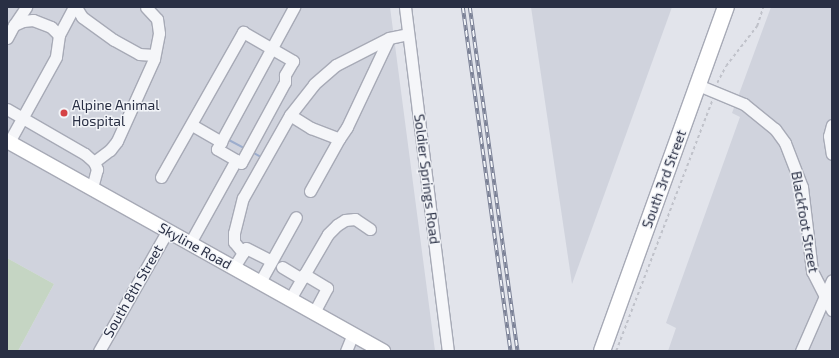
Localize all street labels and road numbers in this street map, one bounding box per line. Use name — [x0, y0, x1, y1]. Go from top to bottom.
street label: Soldier Springs Road — [411, 113, 443, 245]
street label: South 3rd Street — [638, 127, 690, 231]
street label: Blackfoot Street — [788, 170, 822, 274]
street label: Skyline Road — [155, 219, 235, 273]
street label: South 8th Street — [100, 242, 166, 340]

